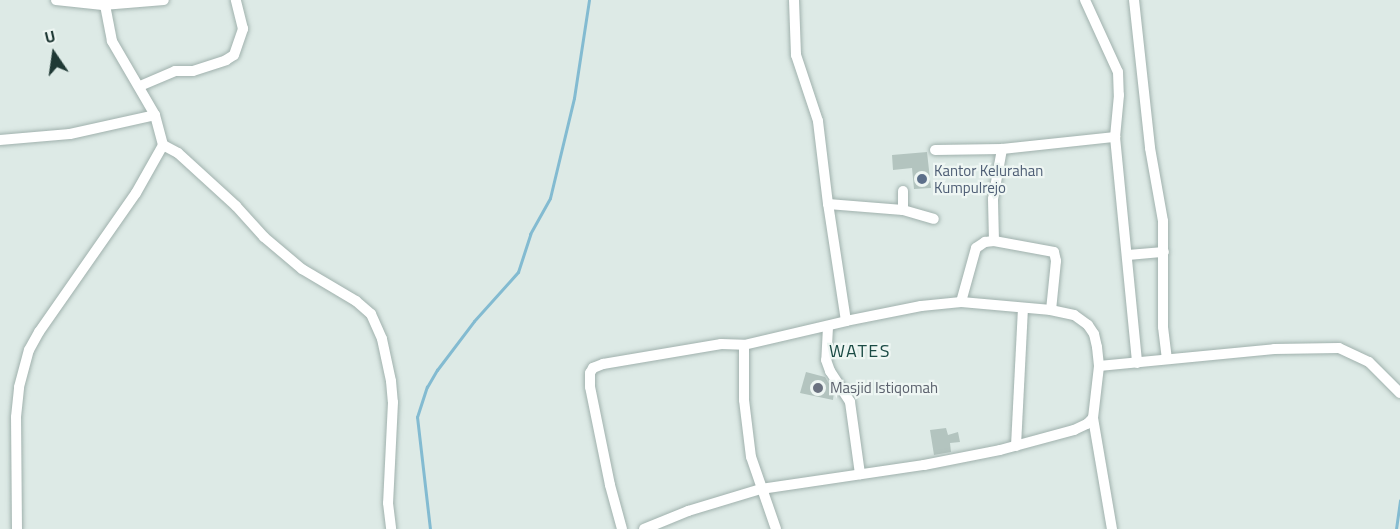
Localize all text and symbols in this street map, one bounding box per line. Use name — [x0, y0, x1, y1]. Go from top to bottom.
north arrow — [24, 24, 84, 84]
text: U — [42, 24, 58, 49]
place label: Kantor Kelurahan Kumpulrejo — [934, 161, 1043, 196]
marker: Kantor Kelurahan Kumpulrejo — [915, 172, 929, 186]
district label: WATES — [829, 340, 891, 362]
place label: Masjid Istiqomah — [830, 379, 938, 397]
marker: Masjid Istiqomah — [811, 381, 825, 395]

